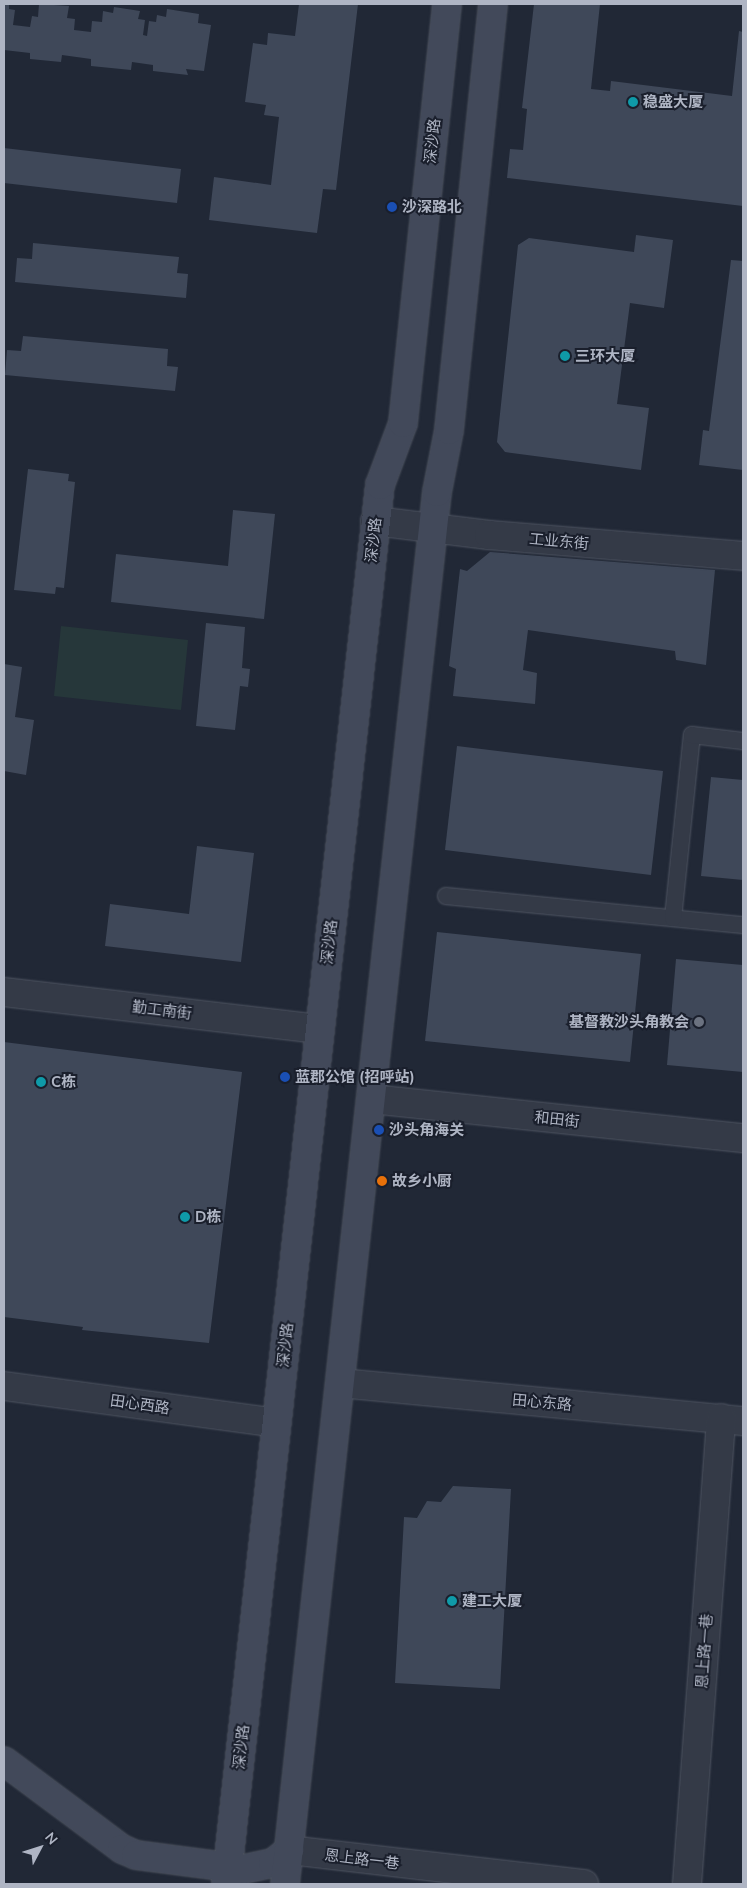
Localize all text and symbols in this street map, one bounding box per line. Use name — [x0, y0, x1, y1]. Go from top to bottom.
place label: 稳盛大厦 — [643, 93, 703, 111]
marker: 稳盛大厦 — [627, 96, 639, 108]
street label: 深沙路 — [421, 118, 443, 164]
place label: 沙深路北 — [402, 198, 462, 216]
marker: 沙深路北 — [386, 201, 398, 213]
place label: 三环大厦 — [575, 347, 635, 365]
marker: 三环大厦 — [559, 350, 571, 362]
street label: 深沙路 — [362, 517, 384, 563]
street label: 工业东街 — [528, 529, 590, 553]
street label: 深沙路 — [318, 919, 340, 965]
street label: 勤工南街 — [131, 997, 193, 1023]
place label: 基督教沙头角教会 — [569, 1013, 689, 1031]
marker: 基督教沙头角教会 — [693, 1016, 705, 1028]
place label: 蓝郡公馆 (招呼站) — [295, 1068, 415, 1086]
marker: 蓝郡公馆 (招呼站) — [279, 1071, 291, 1083]
place label: C栋 — [51, 1073, 76, 1091]
marker: C栋 — [35, 1076, 47, 1088]
street label: 和田街 — [534, 1108, 580, 1130]
place label: 沙头角海关 — [389, 1121, 464, 1139]
marker: 沙头角海关 — [373, 1124, 385, 1136]
place label: 故乡小厨 — [392, 1172, 452, 1190]
marker: 故乡小厨 — [376, 1175, 388, 1187]
place label: D栋 — [195, 1208, 221, 1226]
marker: D栋 — [179, 1211, 191, 1223]
street label: 深沙路 — [274, 1322, 296, 1368]
street label: 田心东路 — [511, 1390, 573, 1414]
street label: 田心西路 — [109, 1391, 171, 1417]
place label: 建工大厦 — [462, 1592, 522, 1610]
marker: 建工大厦 — [446, 1595, 458, 1607]
street label: 恩上路一巷 — [692, 1613, 716, 1689]
street label: 深沙路 — [230, 1724, 252, 1770]
north arrow — [15, 1823, 65, 1873]
text: N — [41, 1829, 62, 1848]
street label: 恩上路一巷 — [324, 1845, 400, 1873]

